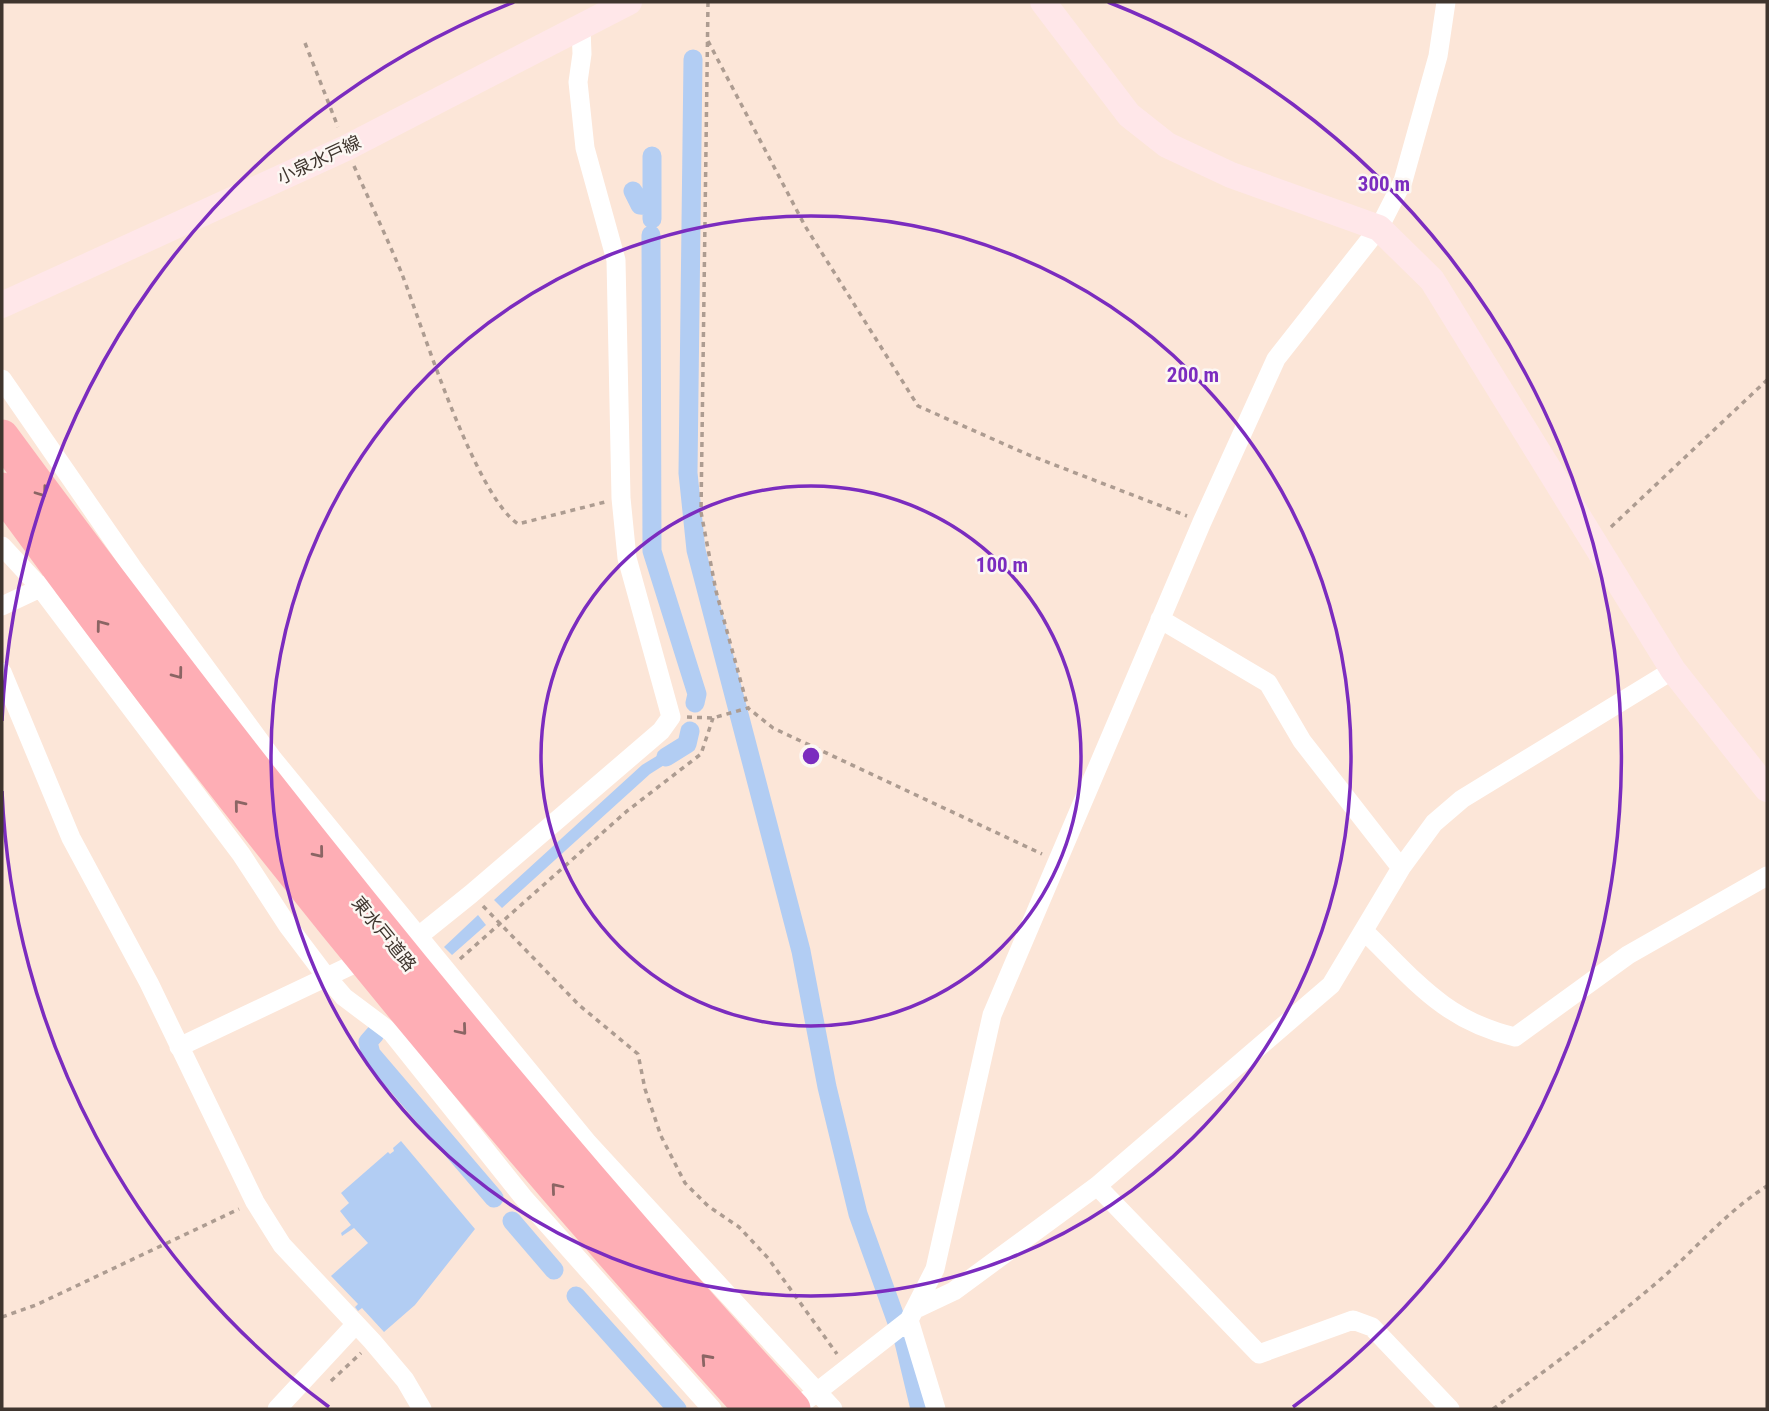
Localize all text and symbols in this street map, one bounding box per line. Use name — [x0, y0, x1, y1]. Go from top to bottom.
street label: 小泉水戸線 — [274, 131, 364, 188]
text: 300 m — [1358, 172, 1410, 196]
text: 200 m — [1167, 363, 1219, 387]
one-way arrow — [34, 484, 46, 497]
text: 100 m — [976, 553, 1028, 577]
one-way arrow — [96, 620, 109, 632]
one-way arrow — [170, 667, 183, 679]
centre of rings — [799, 744, 823, 768]
one-way arrow — [235, 800, 248, 812]
one-way arrow — [310, 846, 323, 858]
street label: 東水戸道路 — [348, 892, 421, 975]
one-way arrow — [454, 1021, 466, 1034]
one-way arrow — [552, 1183, 564, 1196]
one-way arrow — [702, 1354, 714, 1367]

